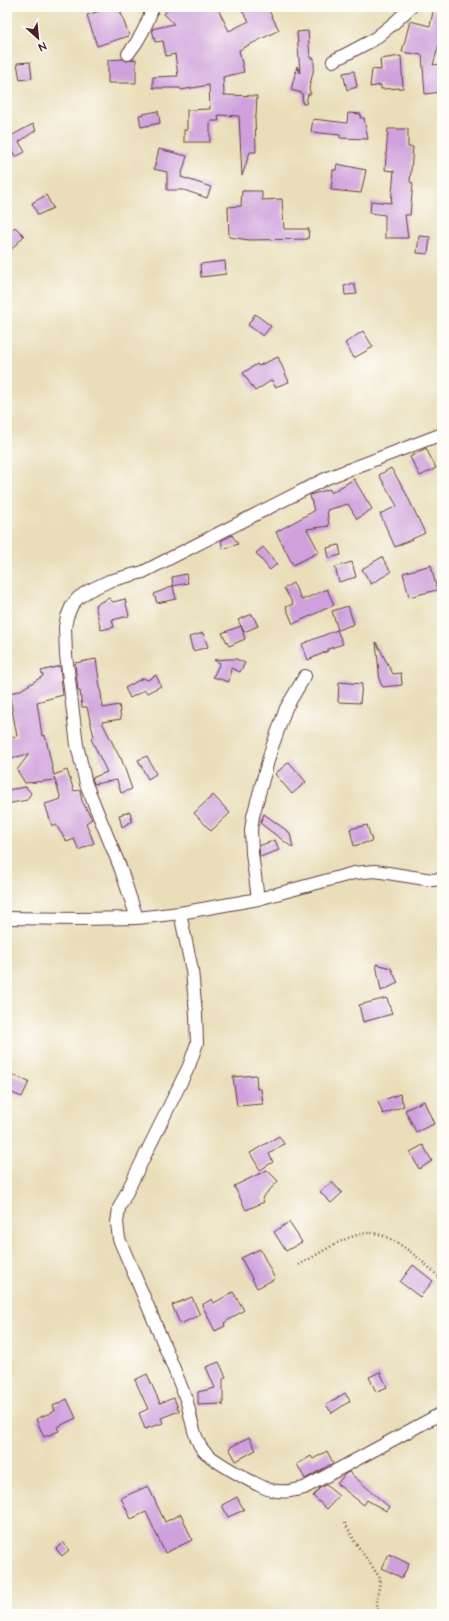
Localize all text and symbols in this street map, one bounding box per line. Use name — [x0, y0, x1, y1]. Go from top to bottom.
north arrow — [18, 18, 58, 58]
text: N — [36, 38, 49, 55]

